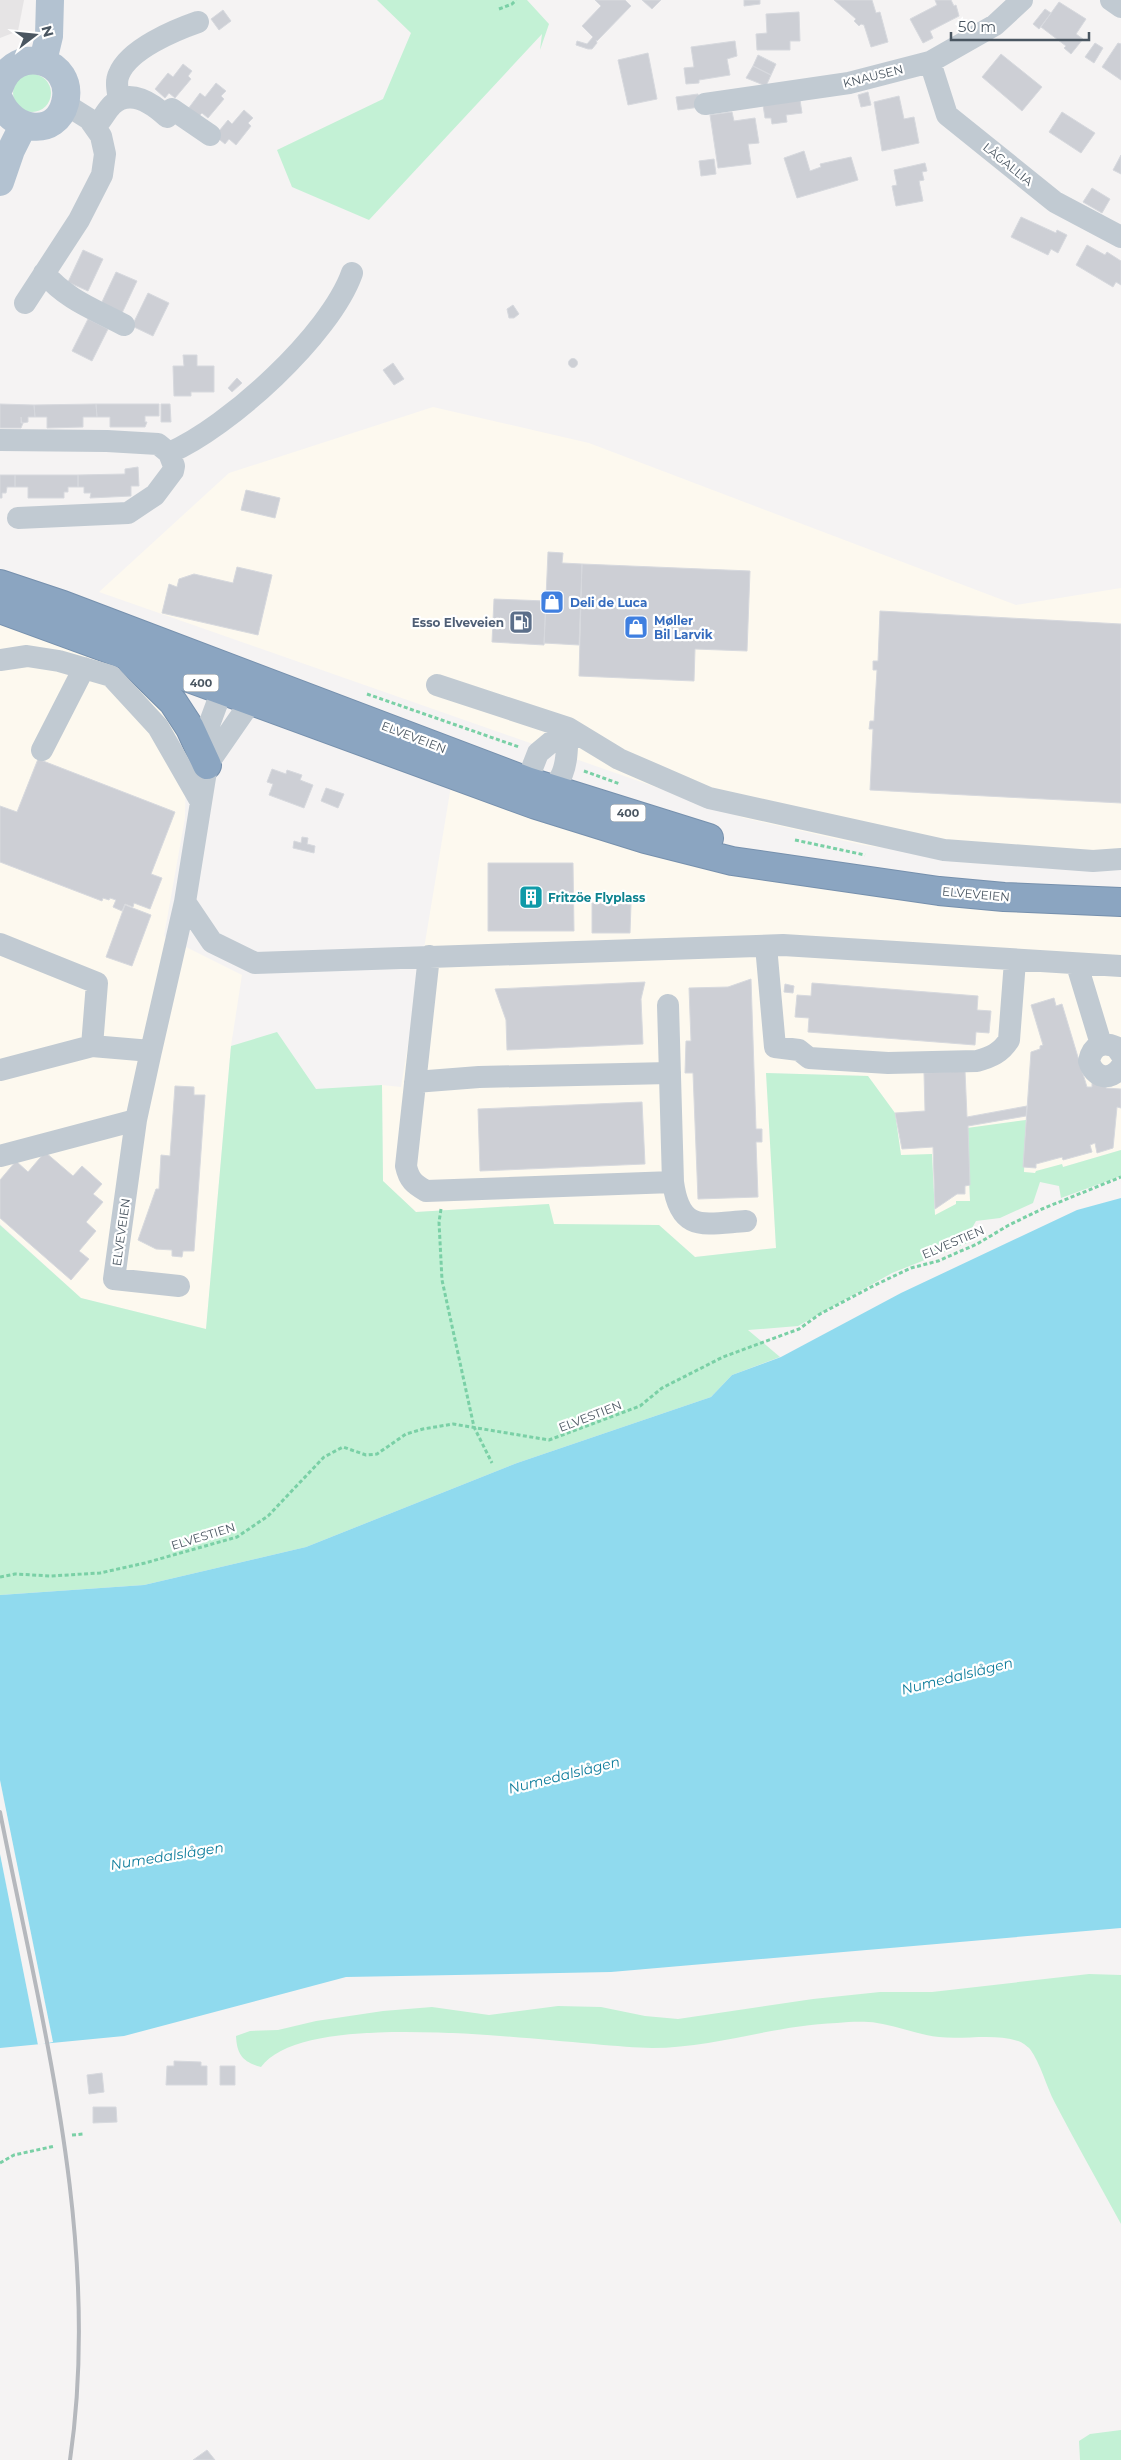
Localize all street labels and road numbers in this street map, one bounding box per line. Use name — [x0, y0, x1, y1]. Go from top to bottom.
street label: KNAUSEN — [841, 61, 905, 91]
street label: LÅGALLIA — [980, 139, 1036, 189]
road number: 400 — [184, 674, 218, 691]
street label: ELVEVEIEN — [379, 718, 449, 756]
road number: 400 — [610, 804, 646, 821]
street label: ELVEVEIEN — [941, 884, 1011, 904]
street label: ELVEVEIEN — [109, 1197, 133, 1267]
street label: ELVESTIEN — [920, 1222, 986, 1262]
street label: ELVESTIEN — [556, 1397, 624, 1435]
street label: ELVESTIEN — [169, 1519, 237, 1553]

